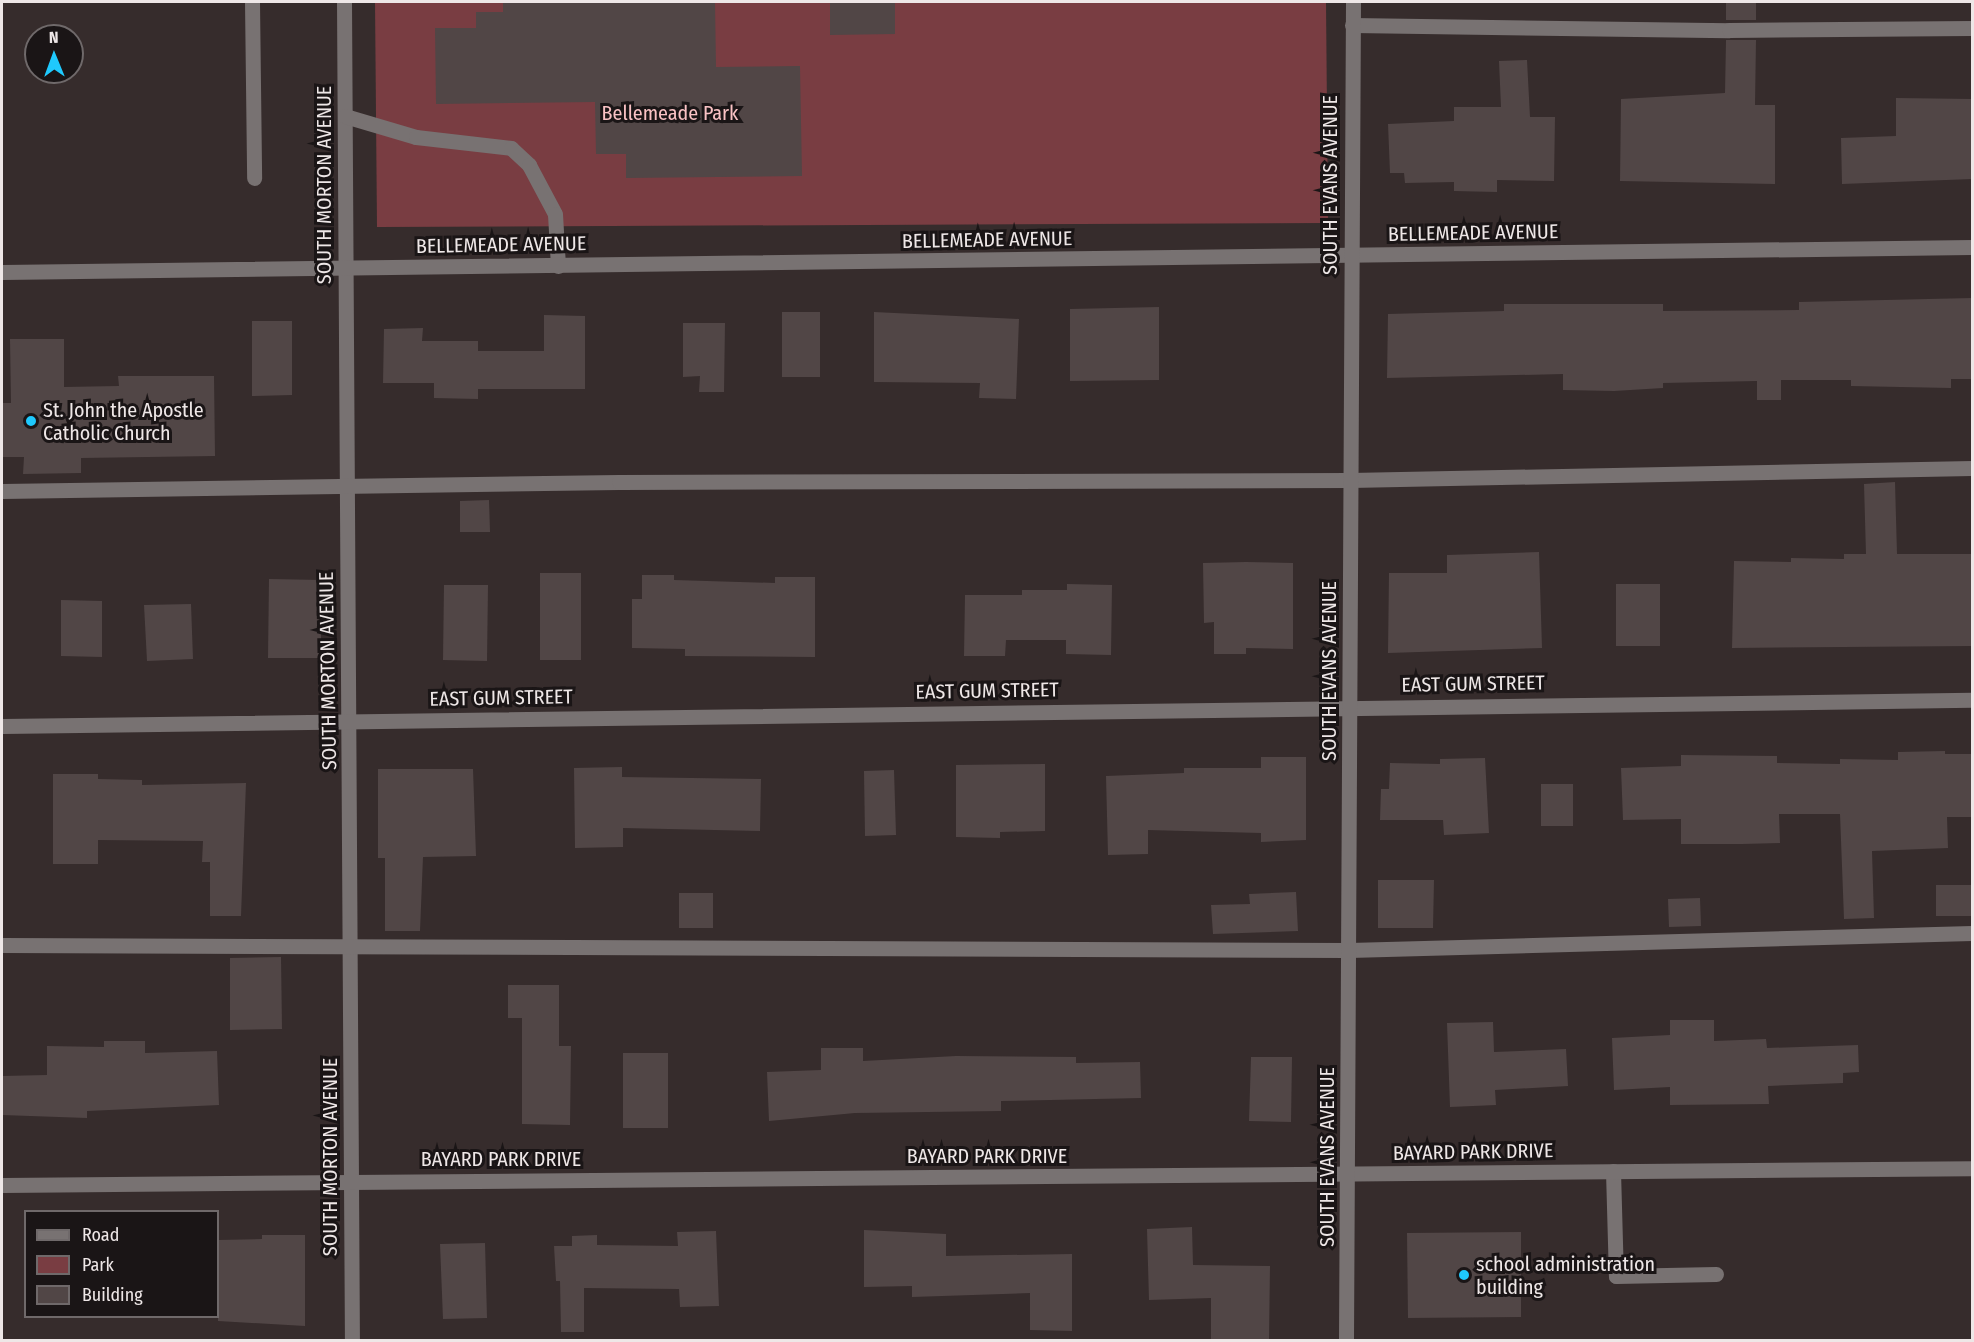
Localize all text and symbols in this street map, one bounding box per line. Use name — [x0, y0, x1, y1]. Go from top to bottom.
north arrow — [24, 24, 84, 84]
text: N — [49, 28, 59, 47]
street label: SOUTH MORTON AVENUE — [312, 86, 336, 284]
street label: SOUTH EVANS AVENUE — [1318, 95, 1342, 275]
park label: Bellemeade Park — [602, 101, 738, 125]
street label: BELLEMEADE AVENUE — [1388, 220, 1558, 246]
street label: BELLEMEADE AVENUE — [902, 227, 1072, 253]
street label: BELLEMEADE AVENUE — [416, 232, 586, 258]
place label: St. John the Apostle Catholic Church — [43, 398, 204, 445]
marker: St. John the Apostle Catholic Church — [24, 414, 38, 428]
street label: SOUTH MORTON AVENUE — [314, 572, 342, 770]
street label: SOUTH EVANS AVENUE — [1317, 581, 1341, 761]
street label: EAST GUM STREET — [1401, 671, 1545, 697]
street label: EAST GUM STREET — [915, 678, 1059, 704]
street label: EAST GUM STREET — [429, 685, 573, 711]
street label: SOUTH MORTON AVENUE — [318, 1058, 342, 1256]
street label: SOUTH EVANS AVENUE — [1315, 1067, 1339, 1247]
street label: BAYARD PARK DRIVE — [1393, 1139, 1553, 1165]
street label: BAYARD PARK DRIVE — [907, 1144, 1067, 1168]
street label: BAYARD PARK DRIVE — [421, 1147, 581, 1171]
legend — [24, 1210, 219, 1318]
text: Road — [82, 1224, 119, 1246]
place label: school administration building — [1476, 1252, 1655, 1299]
text: Park — [82, 1254, 114, 1276]
marker: school administration building — [1457, 1268, 1471, 1282]
text: Building — [82, 1284, 143, 1306]

